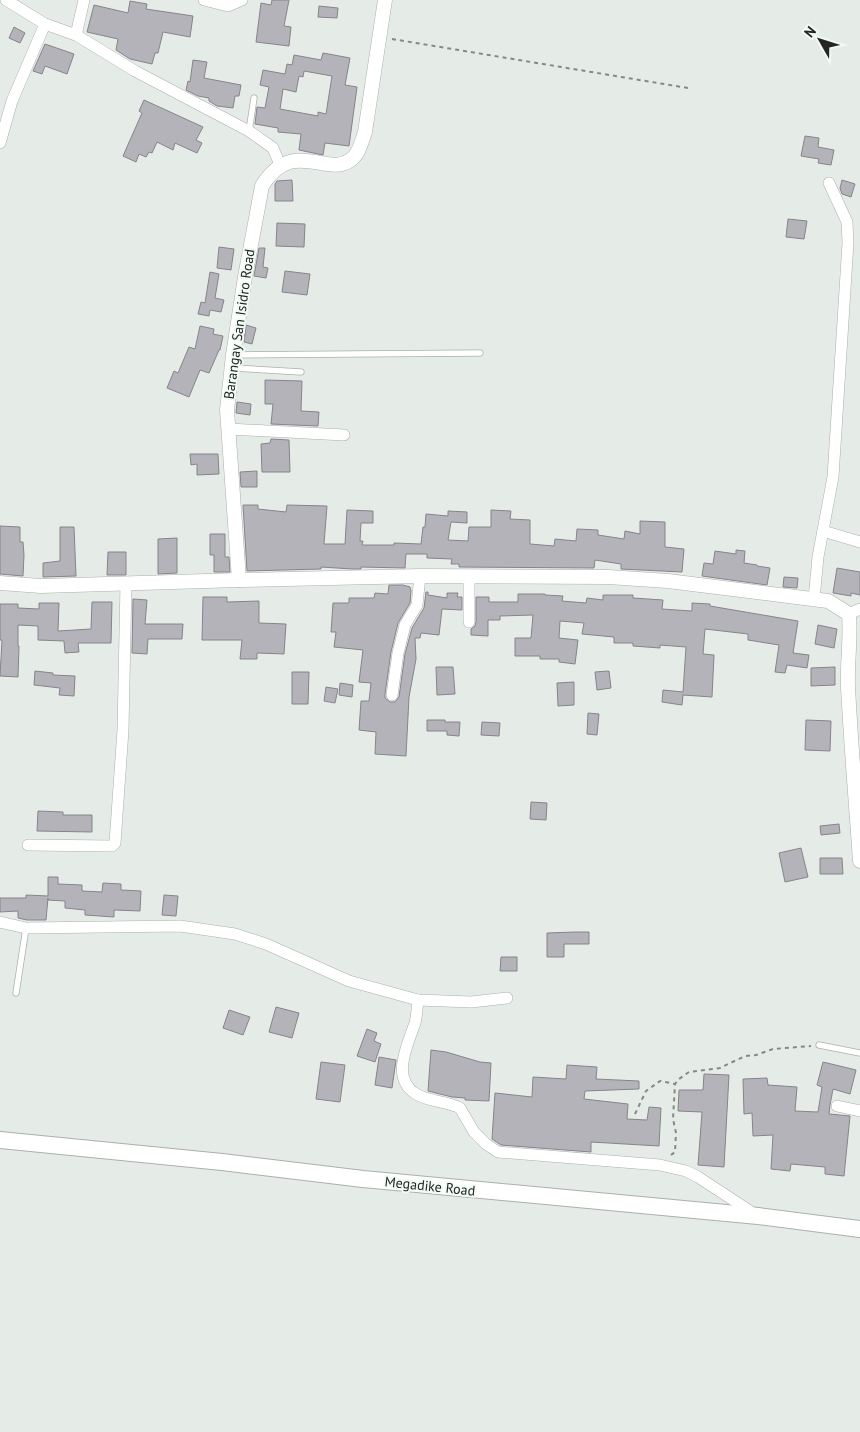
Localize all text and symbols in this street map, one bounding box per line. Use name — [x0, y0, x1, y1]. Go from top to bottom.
north arrow — [795, 15, 845, 65]
text: N — [800, 23, 820, 41]
street label: Barangay San Isidro Road — [220, 248, 258, 400]
street label: Megadike Road — [384, 1172, 476, 1200]

